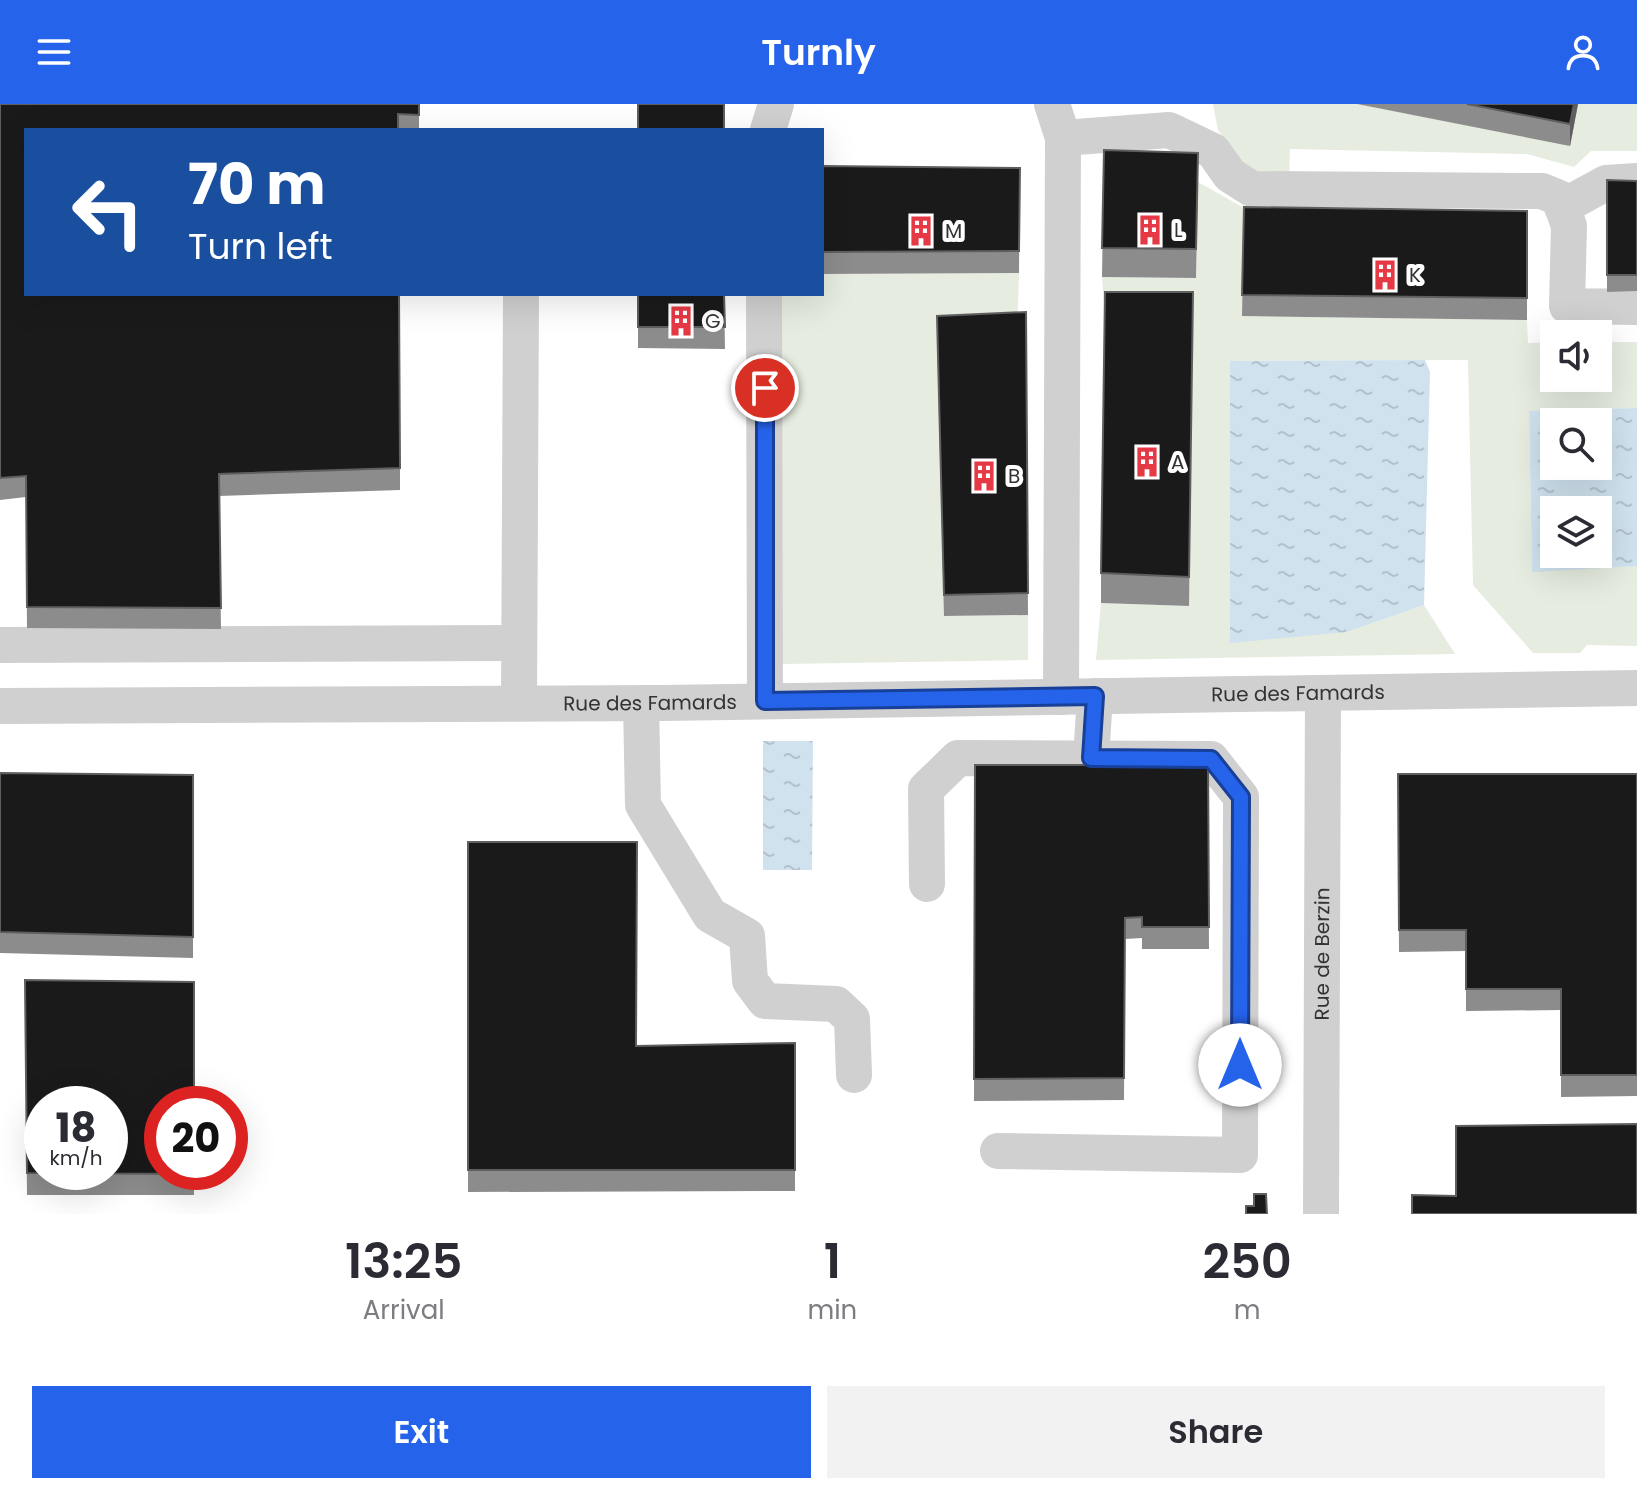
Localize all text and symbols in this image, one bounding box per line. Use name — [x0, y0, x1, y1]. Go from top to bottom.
text: Turnly — [761, 27, 876, 78]
icon: menu — [32, 30, 76, 74]
icon: person — [1561, 30, 1605, 74]
text: 70 m — [188, 145, 326, 224]
icon: left — [56, 160, 160, 264]
building icon: L — [1133, 213, 1167, 247]
building icon: M — [904, 214, 938, 248]
place label: L — [1174, 216, 1183, 244]
place label: M — [945, 217, 962, 245]
text: Turn left — [188, 221, 333, 272]
building icon: K — [1368, 258, 1402, 292]
place label: K — [1409, 261, 1421, 289]
building icon: G — [664, 304, 698, 338]
place label: G — [705, 307, 721, 335]
map controls — [1540, 320, 1612, 568]
button: sound — [1540, 320, 1612, 392]
pin — [731, 354, 799, 422]
icon: arrive — [743, 366, 787, 410]
button: search — [1540, 408, 1612, 480]
building icon: A — [1130, 445, 1164, 479]
place label: A — [1171, 448, 1184, 476]
building icon: B — [967, 459, 1001, 493]
place label: B — [1008, 462, 1020, 490]
button: layers — [1540, 496, 1612, 568]
street label: Rue des Famards — [1211, 678, 1385, 709]
street label: Rue des Famards — [563, 688, 737, 717]
street label: Rue de Berzin — [1308, 887, 1336, 1021]
position arrow — [1198, 1023, 1282, 1107]
speed limit sign: 20 — [144, 1086, 248, 1190]
text: 18 — [56, 1100, 96, 1156]
text: km/h — [49, 1144, 103, 1172]
text: 13:25 — [345, 1228, 462, 1295]
text: 1 — [824, 1228, 841, 1295]
text: 250 — [1202, 1228, 1292, 1295]
text: Arrival — [363, 1292, 445, 1328]
text: min — [807, 1292, 857, 1328]
text: m — [1234, 1292, 1261, 1328]
button: Exit — [32, 1386, 811, 1478]
button: Share — [827, 1386, 1605, 1478]

